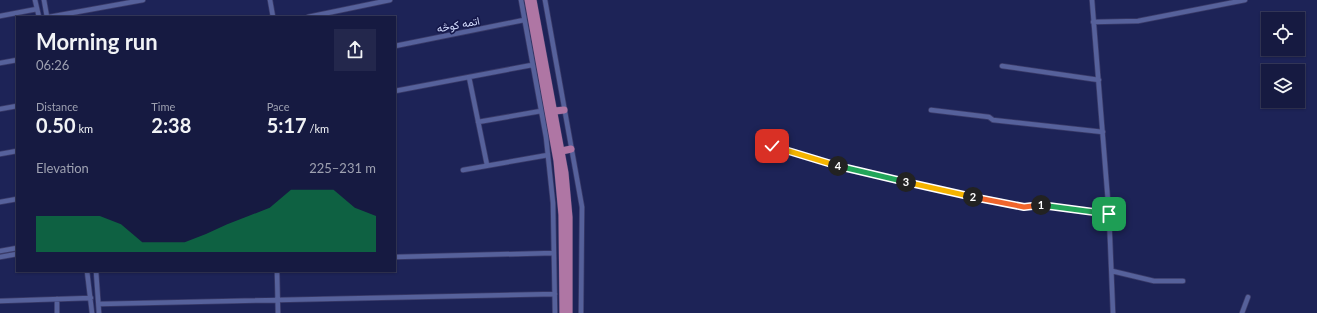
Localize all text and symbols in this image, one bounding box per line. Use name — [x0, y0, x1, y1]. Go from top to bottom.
map controls — [1261, 12, 1305, 108]
button: locate — [1261, 12, 1305, 56]
street label: اتمه کوڅه — [435, 13, 481, 36]
text: Morning run — [36, 28, 158, 55]
button: share — [334, 29, 376, 71]
text: 06:26 — [36, 57, 69, 73]
button: layers — [1261, 64, 1305, 108]
text: Distance — [36, 100, 78, 113]
text: Time — [151, 100, 175, 113]
text: Pace — [267, 100, 290, 113]
text: 0.50 — [36, 113, 76, 137]
text: 2:38 — [151, 113, 191, 137]
text: 5:17 — [267, 113, 307, 137]
text: km — [76, 122, 93, 135]
text: /km — [307, 122, 329, 135]
pin — [755, 129, 789, 163]
icon: check — [761, 135, 783, 157]
pin: 4 — [828, 156, 848, 176]
text: 4 — [835, 159, 841, 172]
text: Elevation — [36, 160, 89, 176]
text: 225–231 m — [309, 160, 376, 176]
pin: 3 — [896, 172, 916, 192]
text: 3 — [903, 175, 909, 188]
pin: 2 — [963, 187, 983, 207]
text: 2 — [970, 190, 976, 203]
pin: 1 — [1031, 195, 1051, 215]
pin — [1092, 197, 1126, 231]
text: 1 — [1038, 198, 1044, 211]
icon: arrive — [1098, 203, 1120, 225]

